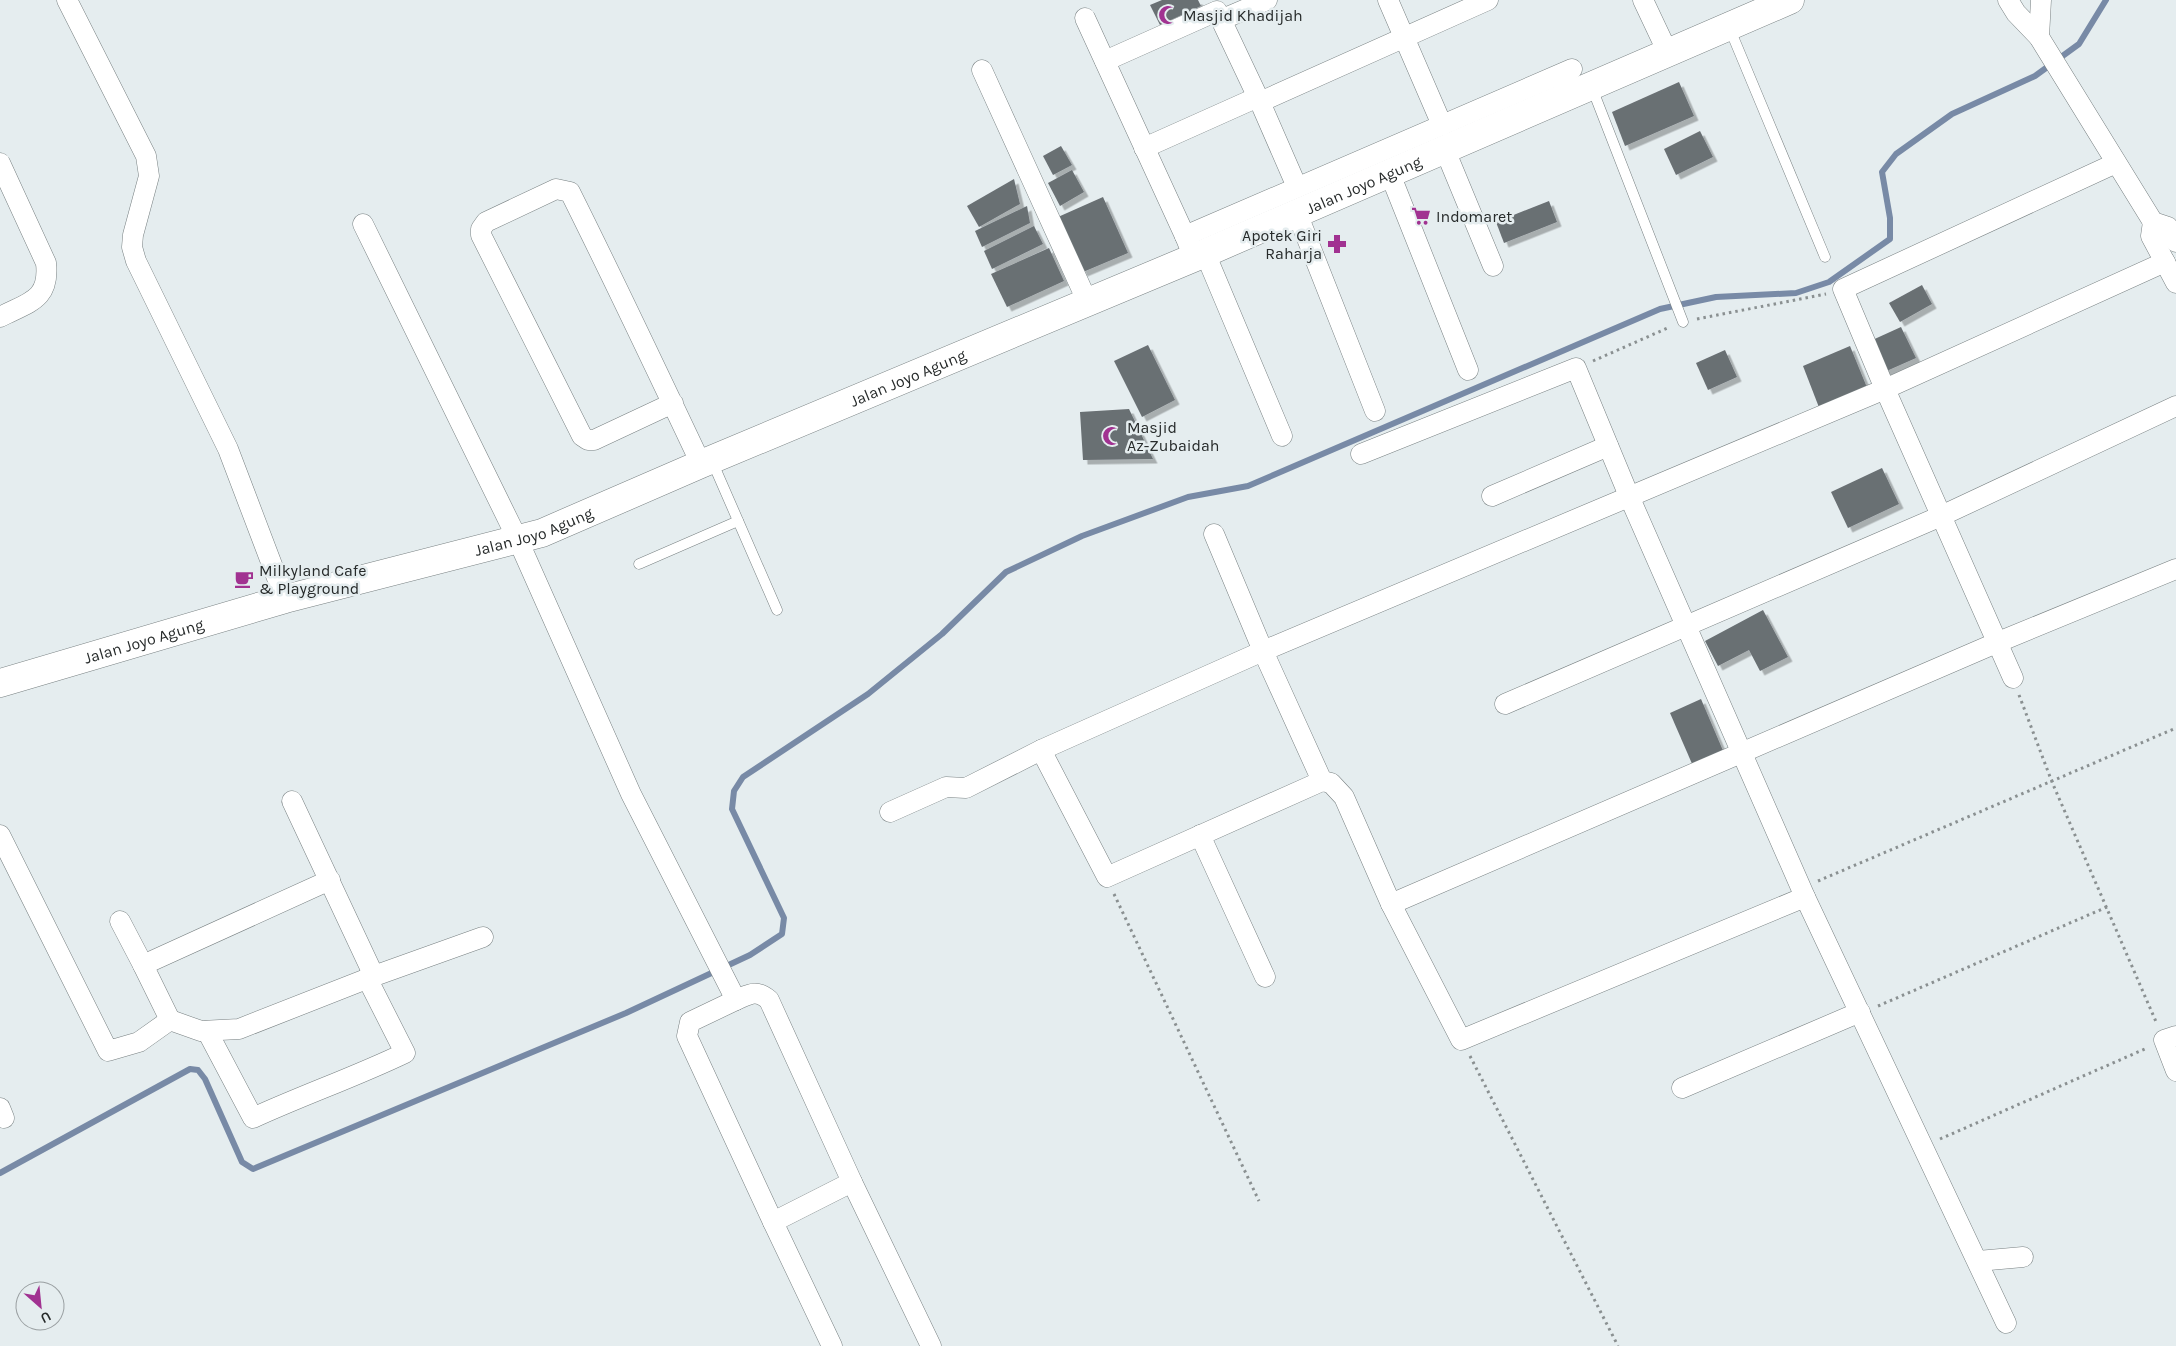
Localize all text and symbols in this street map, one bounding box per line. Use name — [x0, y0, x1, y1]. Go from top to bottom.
mosque icon: Masjid Khadijah — [1157, 4, 1179, 26]
place label: Masjid Khadijah — [1183, 6, 1303, 25]
street label: Jalan Joyo Agung — [1303, 151, 1424, 218]
supermarket icon: Indomaret — [1410, 205, 1432, 227]
place label: Indomaret — [1436, 207, 1512, 226]
place label: Apotek Giri Raharja — [1242, 226, 1322, 263]
pharmacy icon: Apotek Giri Raharja — [1326, 233, 1348, 255]
street label: Jalan Joyo Agung — [847, 345, 969, 410]
place label: Masjid Az-Zubaidah — [1127, 418, 1220, 455]
mosque icon: Masjid Az-Zubaidah — [1101, 425, 1123, 447]
street label: Jalan Joyo Agung — [472, 503, 596, 559]
place label: Milkyland Cafe & Playground — [259, 561, 367, 598]
cafe icon: Milkyland Cafe & Playground — [233, 568, 255, 590]
street label: Jalan Joyo Agung — [82, 614, 206, 667]
north arrow — [15, 1281, 65, 1331]
text: U — [38, 1307, 54, 1327]

